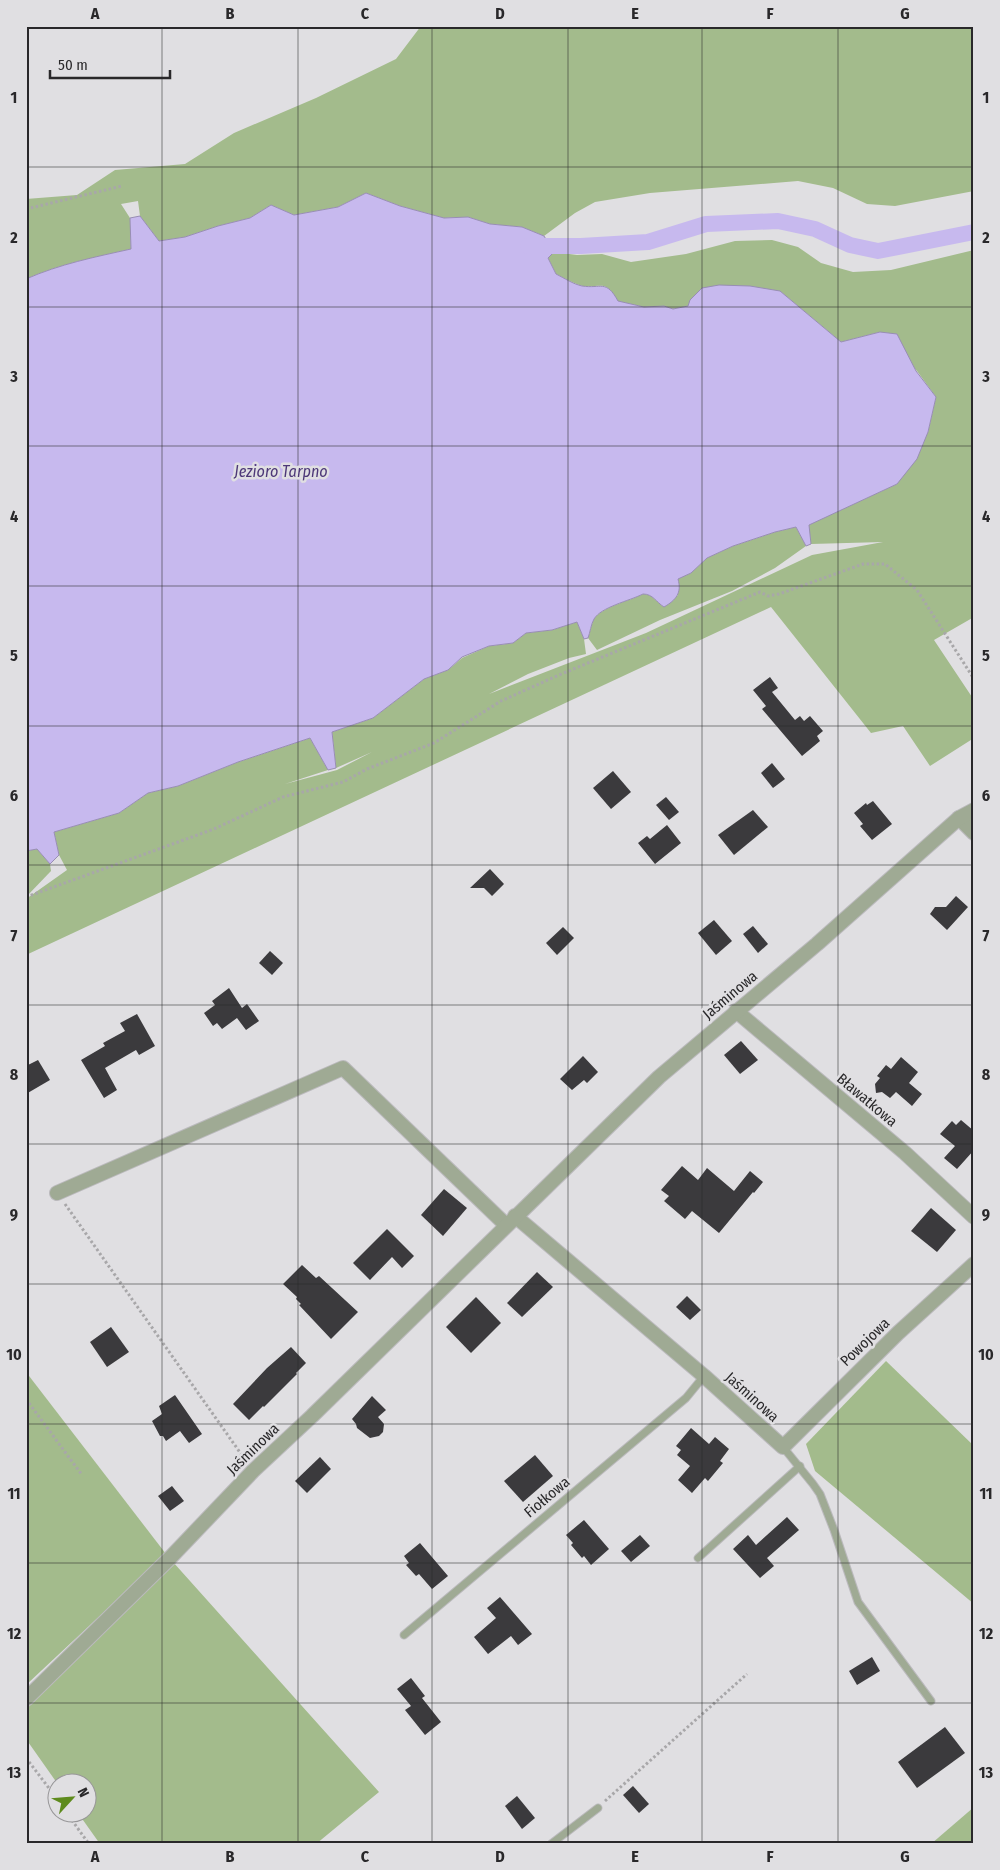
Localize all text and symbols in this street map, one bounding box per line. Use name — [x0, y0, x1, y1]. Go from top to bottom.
text: A — [90, 4, 100, 23]
text: B — [226, 4, 235, 23]
text: C — [361, 4, 370, 23]
text: D — [495, 4, 505, 23]
text: E — [631, 4, 639, 23]
text: F — [766, 4, 774, 23]
text: G — [900, 4, 910, 23]
scale bar — [50, 48, 170, 80]
text: 50 m — [58, 56, 88, 74]
text: 1 — [11, 88, 17, 107]
text: 1 — [983, 88, 989, 107]
text: 2 — [9, 228, 18, 247]
text: 2 — [981, 228, 990, 247]
text: 3 — [9, 367, 18, 386]
text: 3 — [981, 367, 990, 386]
water label: Jezioro Tarpno — [233, 462, 328, 481]
text: 4 — [10, 507, 18, 526]
text: 4 — [982, 507, 990, 526]
text: 5 — [10, 646, 18, 665]
text: 5 — [982, 646, 990, 665]
text: 6 — [10, 786, 18, 805]
text: 6 — [982, 786, 990, 805]
text: 7 — [11, 926, 18, 945]
text: 7 — [983, 926, 990, 945]
street label: Jaśminowa — [699, 967, 761, 1023]
text: 8 — [10, 1065, 19, 1084]
text: 8 — [982, 1065, 991, 1084]
street label: Bławatkowa — [833, 1070, 901, 1130]
text: 9 — [10, 1205, 18, 1224]
text: 9 — [982, 1205, 990, 1224]
street label: Powojowa — [837, 1314, 893, 1370]
text: 10 — [6, 1345, 22, 1364]
text: 10 — [978, 1345, 994, 1364]
street label: Jaśminowa — [722, 1368, 782, 1426]
street label: Jaśminowa — [223, 1420, 283, 1478]
street label: Fiołkowa — [521, 1473, 573, 1521]
text: 11 — [7, 1484, 21, 1503]
text: 11 — [979, 1484, 993, 1503]
text: 12 — [7, 1624, 22, 1643]
text: 12 — [979, 1624, 994, 1643]
text: 13 — [7, 1763, 22, 1782]
text: 13 — [979, 1763, 994, 1782]
north arrow — [48, 1772, 98, 1822]
text: N — [74, 1785, 93, 1800]
text: A — [90, 1847, 100, 1866]
text: B — [226, 1847, 235, 1866]
text: C — [361, 1847, 370, 1866]
text: D — [495, 1847, 505, 1866]
text: E — [631, 1847, 639, 1866]
text: F — [766, 1847, 774, 1866]
text: G — [900, 1847, 910, 1866]

